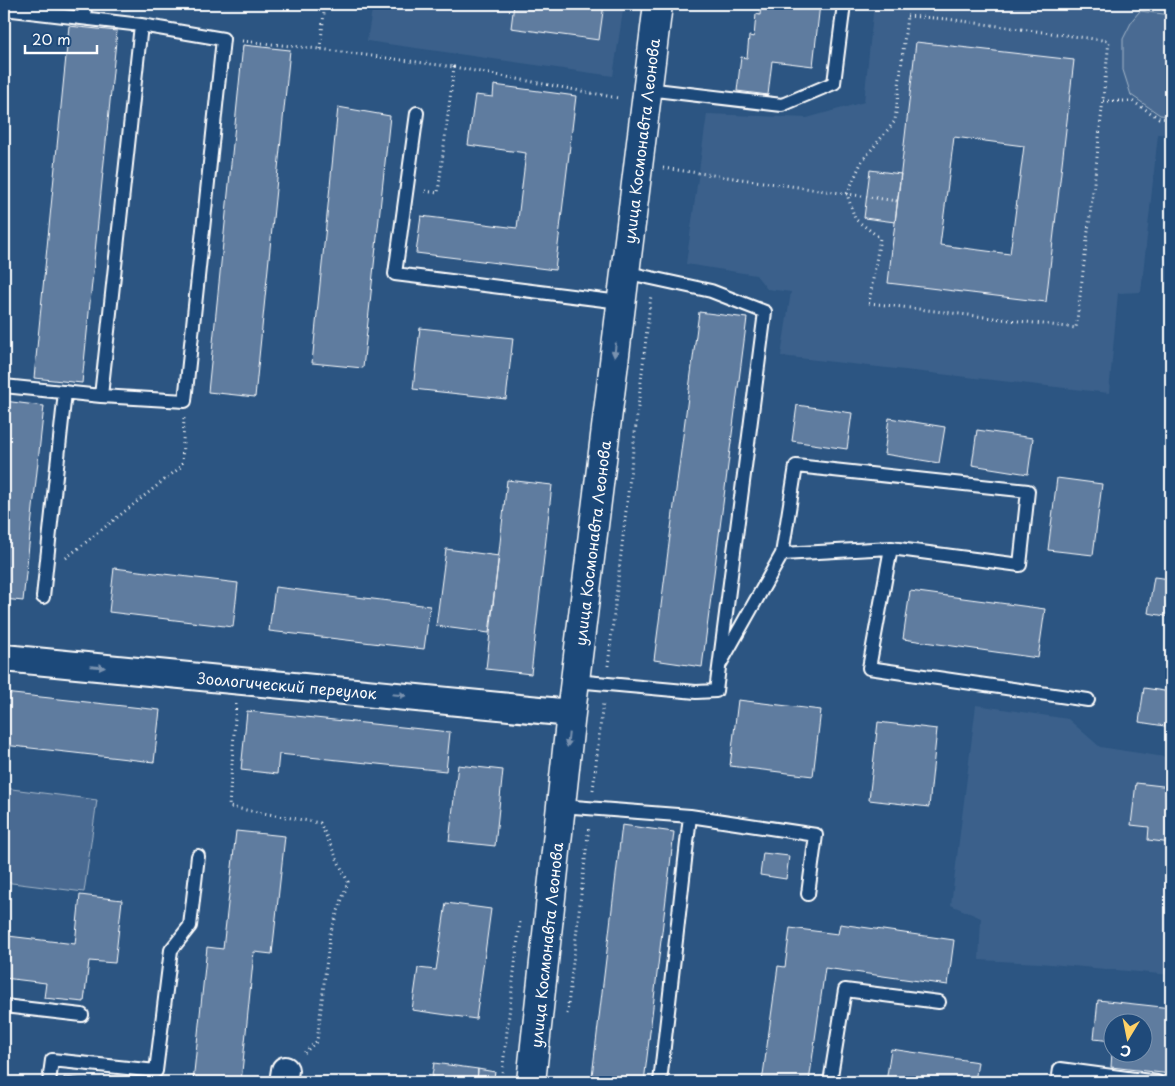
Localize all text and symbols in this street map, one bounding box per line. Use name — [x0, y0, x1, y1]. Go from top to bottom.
scale bar — [25, 22, 98, 54]
text: 20 m — [32, 27, 71, 50]
street label: улица Космонавта Леонова — [617, 37, 665, 245]
one-way arrow — [611, 343, 619, 359]
street label: улица Космонавта Леонова — [568, 439, 616, 647]
one-way arrow — [90, 663, 106, 671]
street label: Зоологический переулок — [196, 666, 378, 704]
one-way arrow — [391, 692, 407, 700]
one-way arrow — [564, 732, 572, 748]
street label: улица Космонавта Леонова — [524, 841, 568, 1049]
north arrow — [1102, 1014, 1152, 1064]
text: С — [1119, 1040, 1133, 1063]

